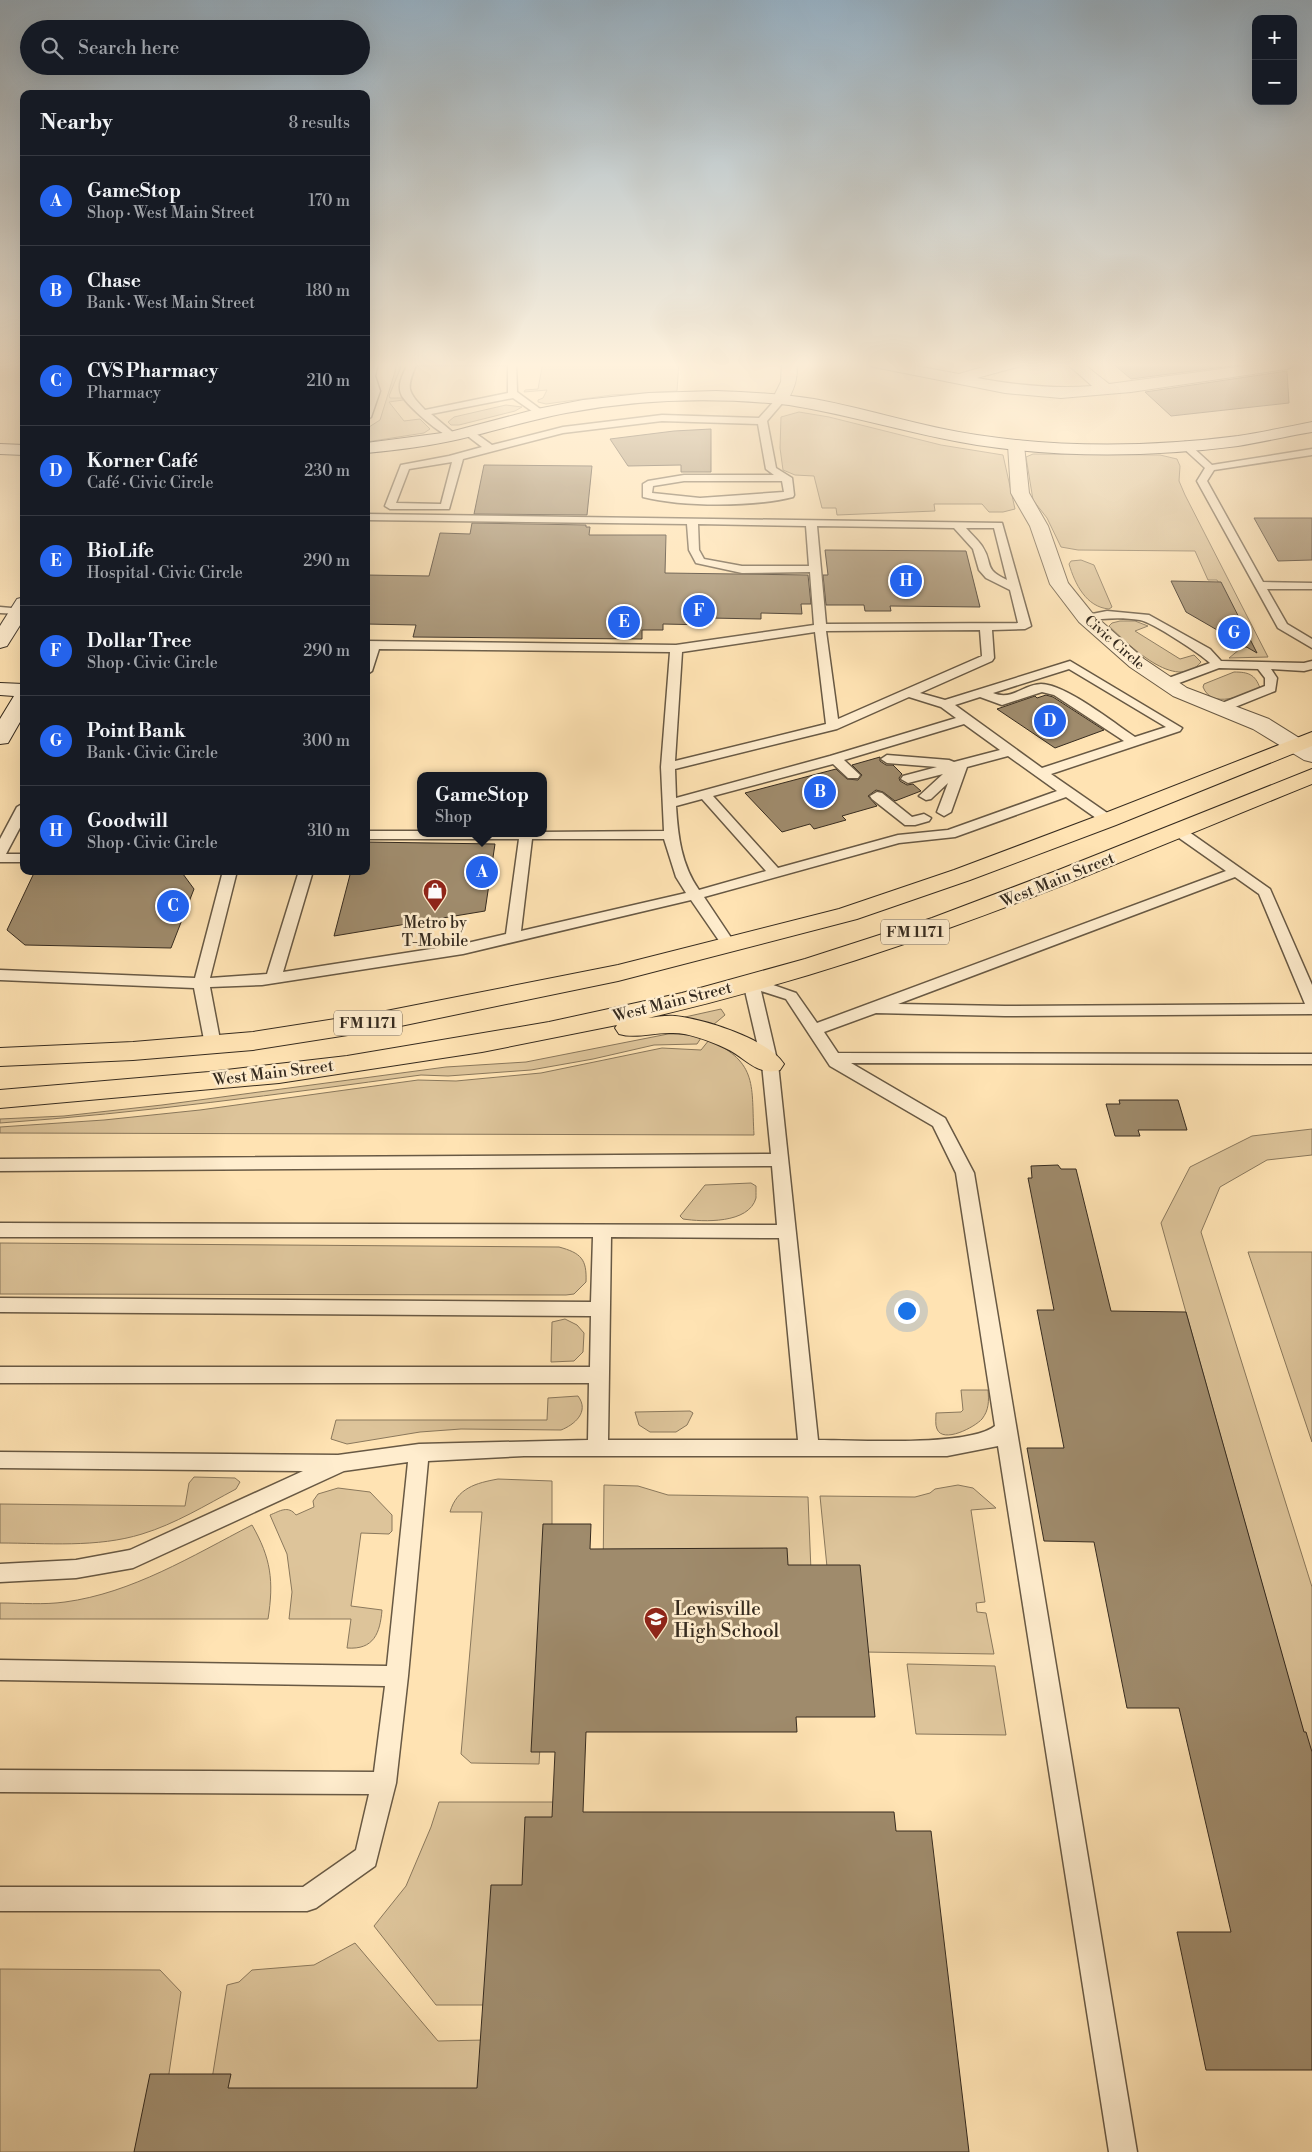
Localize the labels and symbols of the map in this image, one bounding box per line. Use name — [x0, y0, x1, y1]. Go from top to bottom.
pin: H — [890, 562, 922, 600]
pin: F — [683, 592, 715, 630]
pin: E — [608, 603, 640, 641]
street label: Civic Circle — [1080, 612, 1148, 674]
pin: G — [1218, 614, 1250, 652]
pin: D — [1034, 702, 1066, 740]
pin: B — [804, 773, 836, 811]
street label: West Main Street — [996, 848, 1118, 912]
pin: A — [466, 853, 498, 891]
shop icon: Metro by T-Mobile — [422, 878, 448, 912]
pin: C — [157, 887, 189, 925]
place label: Metro by T-Mobile — [402, 913, 468, 951]
road number: FM 1171 — [881, 920, 949, 944]
street label: West Main Street — [610, 977, 734, 1027]
road number: FM 1171 — [334, 1010, 402, 1036]
street label: West Main Street — [211, 1056, 335, 1090]
your location — [894, 1298, 920, 1324]
place label: Lewisville High School — [674, 1597, 780, 1643]
school or university icon: Lewisville High School — [643, 1606, 669, 1640]

